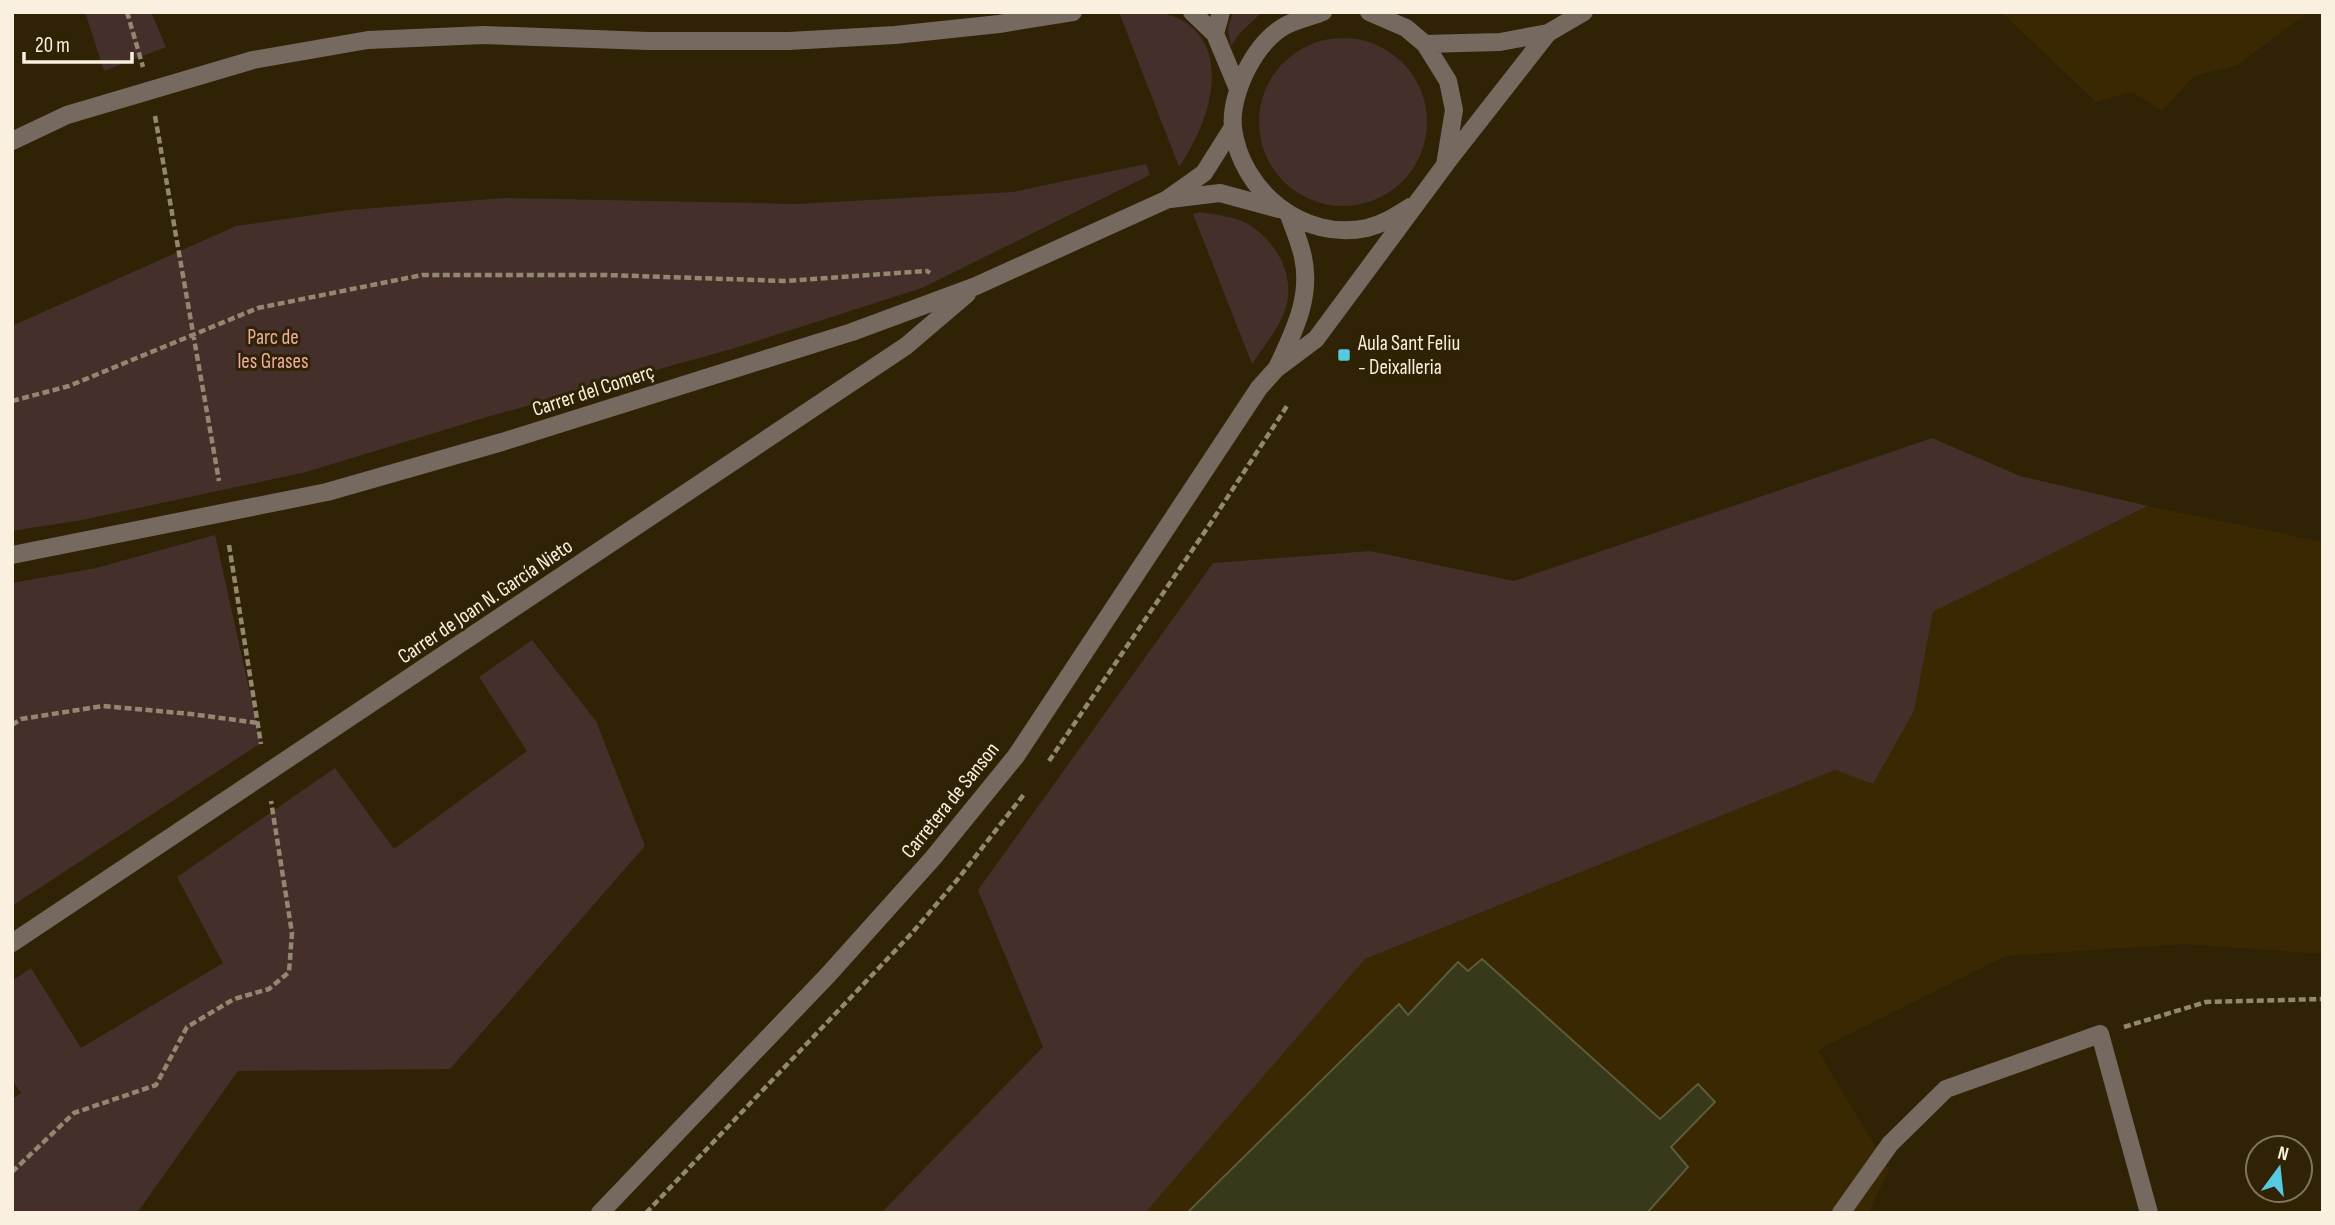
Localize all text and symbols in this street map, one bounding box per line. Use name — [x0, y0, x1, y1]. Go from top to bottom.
scale bar — [24, 21, 133, 65]
text: 20 m — [35, 33, 70, 58]
park label: Parc de les Grases — [237, 325, 309, 374]
place label: Aula Sant Feliu - Deixalleria — [1357, 331, 1460, 380]
marker: Aula Sant Feliu - Deixalleria — [1336, 347, 1352, 363]
street label: Carrer del Comerç — [529, 359, 657, 422]
street label: Carrer de Joan N. García Nieto — [393, 534, 577, 669]
street label: Carretera de Sanson — [896, 737, 1005, 863]
north arrow — [2244, 1134, 2314, 1204]
text: N — [2275, 1142, 2291, 1166]

